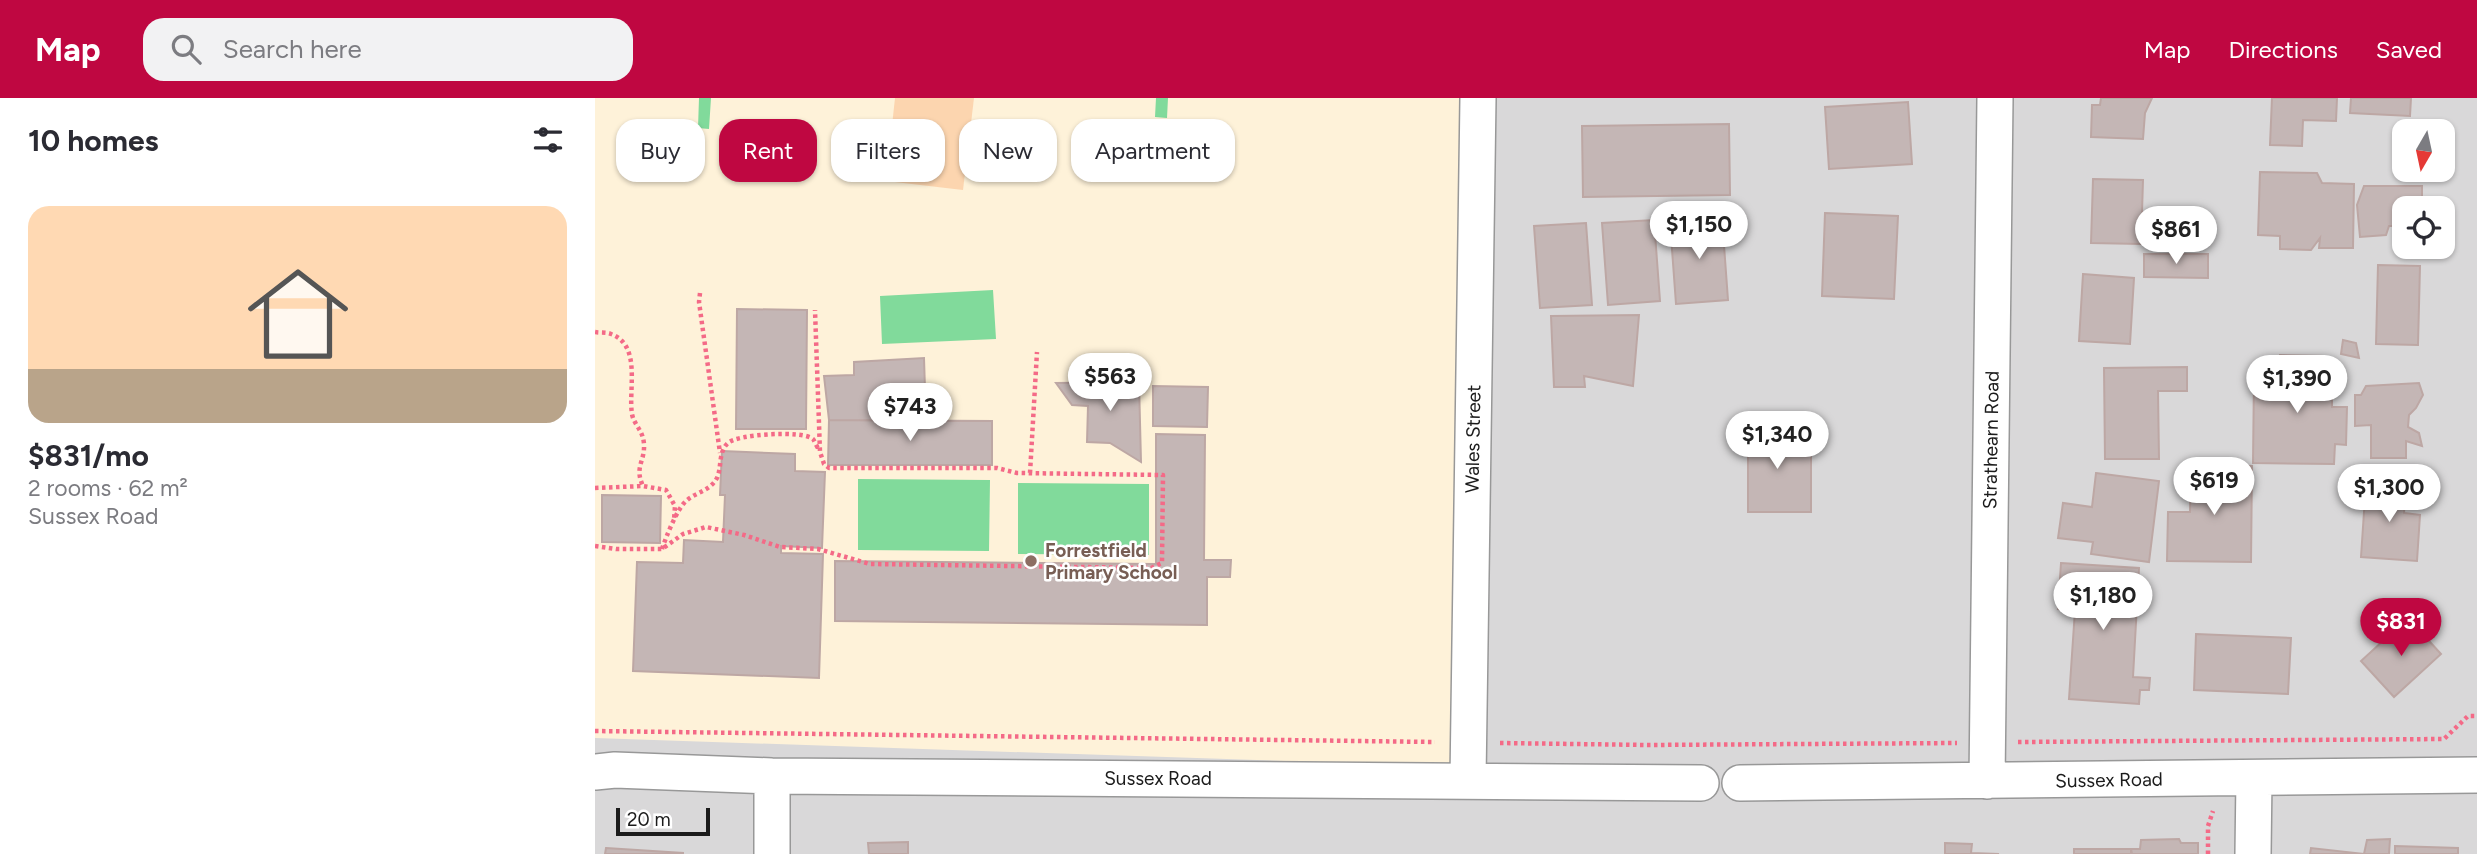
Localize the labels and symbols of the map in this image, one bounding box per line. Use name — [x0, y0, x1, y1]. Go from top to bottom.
north arrow — [2392, 119, 2455, 182]
pin: $1,150 — [1642, 202, 1756, 261]
pin: $861 — [2135, 206, 2217, 266]
pin: $563 — [1069, 354, 1151, 413]
pin: $1,390 — [2240, 356, 2354, 415]
street label: Strathearn Road — [1978, 371, 2004, 509]
pin: $743 — [869, 384, 951, 443]
street label: Wales Street — [1461, 385, 1485, 493]
pin: $1,340 — [1720, 412, 1834, 471]
pin: $619 — [2173, 458, 2255, 517]
pin: $1,300 — [2332, 464, 2446, 524]
place label: Forrestfield Primary School — [1045, 539, 1177, 584]
marker: Forrestfield Primary School — [1023, 553, 1039, 569]
pin: $1,180 — [2046, 573, 2160, 632]
pin: $831 — [2360, 598, 2442, 658]
street label: Sussex Road — [1104, 767, 1212, 790]
street label: Sussex Road — [2055, 768, 2163, 792]
scale bar — [616, 805, 711, 837]

